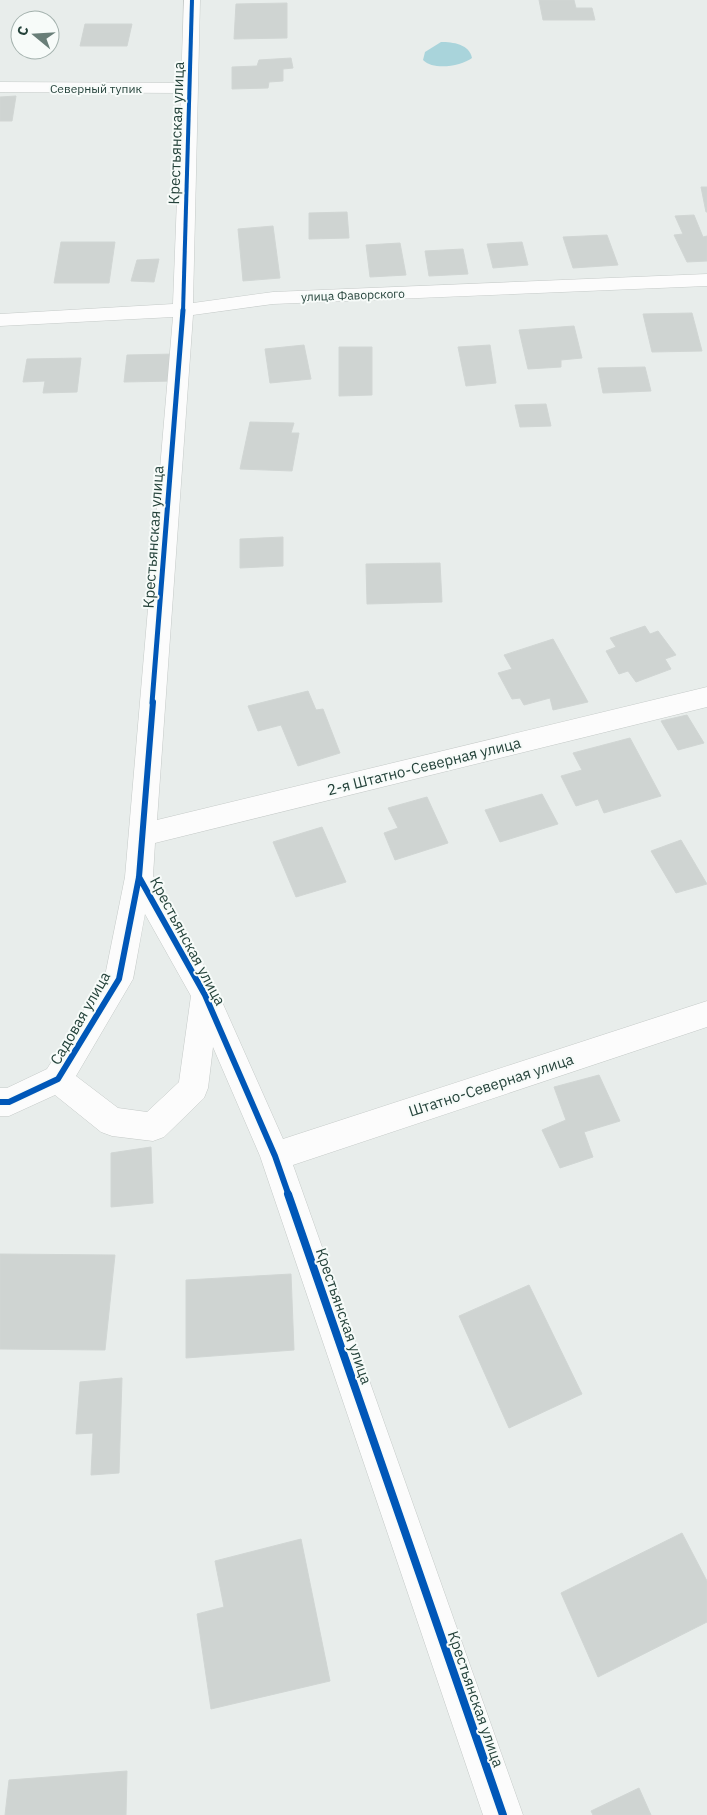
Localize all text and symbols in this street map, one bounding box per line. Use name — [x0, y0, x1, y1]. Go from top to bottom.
north arrow — [10, 10, 60, 60]
text: С — [13, 24, 33, 38]
street label: Крестьянская улица — [164, 61, 188, 205]
street label: Северный тупик — [50, 81, 142, 96]
street label: улица Фаворского — [301, 286, 405, 304]
street label: Крестьянская улица — [139, 465, 167, 609]
street label: 2-я Штатно-Северная улица — [325, 733, 523, 799]
street label: Крестьянская улица — [146, 873, 230, 1009]
street label: Садовая улица — [46, 968, 114, 1068]
street label: Штатно-Северная улица — [406, 1049, 576, 1121]
street label: Крестьянская улица — [312, 1245, 376, 1387]
street label: Крестьянская улица — [444, 1628, 508, 1770]

